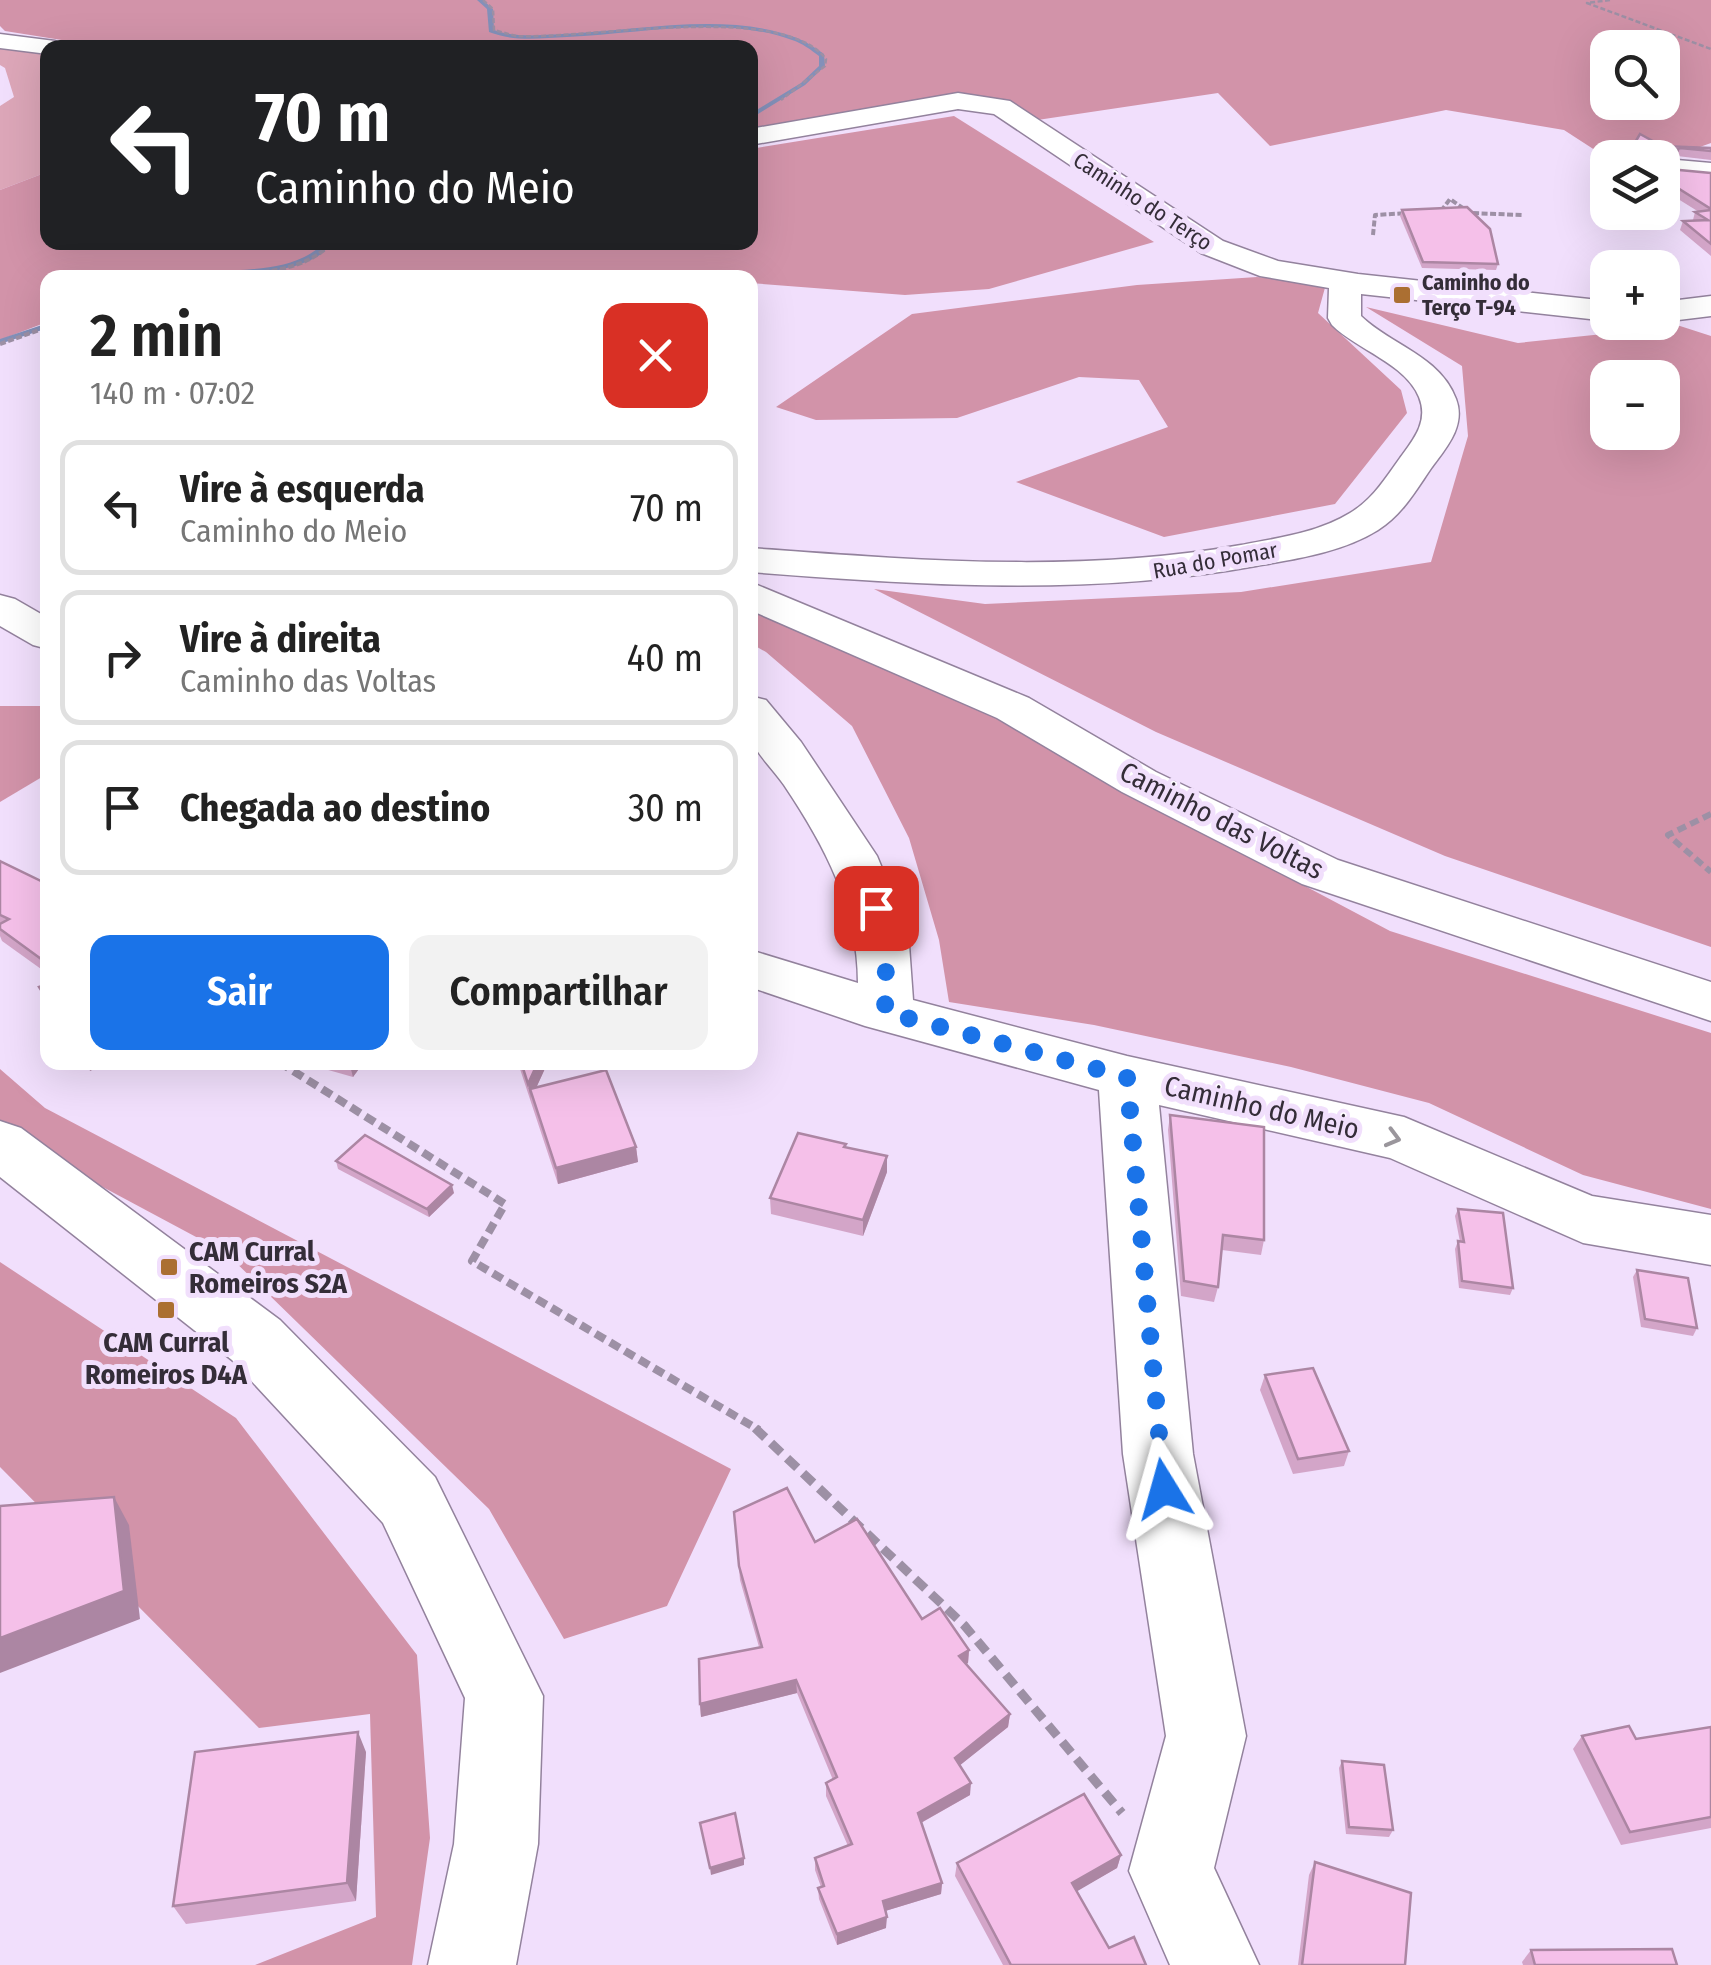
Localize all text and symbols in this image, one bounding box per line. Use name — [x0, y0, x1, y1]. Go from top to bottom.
map controls — [1590, 30, 1680, 450]
button: search — [1590, 30, 1680, 120]
text: 70 m — [255, 76, 390, 160]
icon: left — [90, 80, 220, 210]
button: layers — [1590, 140, 1680, 230]
street label: Caminho do Terço — [1068, 146, 1217, 256]
text: Caminho do Meio — [255, 161, 575, 215]
button: + — [1590, 250, 1680, 340]
place label: Caminho do Terço T-94 — [1422, 269, 1530, 321]
marker: Caminho do Terço T-94 — [1391, 284, 1413, 306]
text: 2 min — [90, 300, 223, 372]
button: close — [603, 303, 708, 408]
button: − — [1590, 360, 1680, 450]
text: 140 m · 07:02 — [90, 374, 255, 412]
text: Vire à esquerda — [180, 466, 425, 512]
icon: left — [95, 480, 150, 535]
text: 70 m — [630, 485, 703, 531]
text: Caminho do Meio — [180, 512, 407, 550]
street label: Rua do Pomar — [1151, 536, 1280, 585]
text: Vire à direita — [180, 616, 381, 662]
icon: right — [95, 630, 150, 685]
text: 40 m — [627, 635, 703, 681]
text: Caminho das Voltas — [180, 662, 436, 700]
street label: Caminho das Voltas — [1114, 755, 1329, 886]
icon: arrive — [95, 780, 150, 835]
text: Chegada ao destino — [180, 785, 490, 831]
text: 30 m — [628, 785, 703, 831]
pin — [834, 866, 919, 951]
icon: arrive — [849, 881, 904, 936]
button: Sair — [90, 935, 389, 1050]
button: Compartilhar — [409, 935, 708, 1050]
street label: Caminho do Meio — [1161, 1069, 1363, 1146]
one-way arrow — [1384, 1126, 1401, 1147]
place label: CAM Curral Romeiros S2A — [189, 1235, 348, 1300]
marker: CAM Curral Romeiros S2A — [158, 1256, 180, 1278]
marker: CAM Curral Romeiros D4A — [155, 1299, 177, 1321]
place label: CAM Curral Romeiros D4A — [85, 1326, 248, 1391]
position arrow — [1112, 1437, 1216, 1541]

